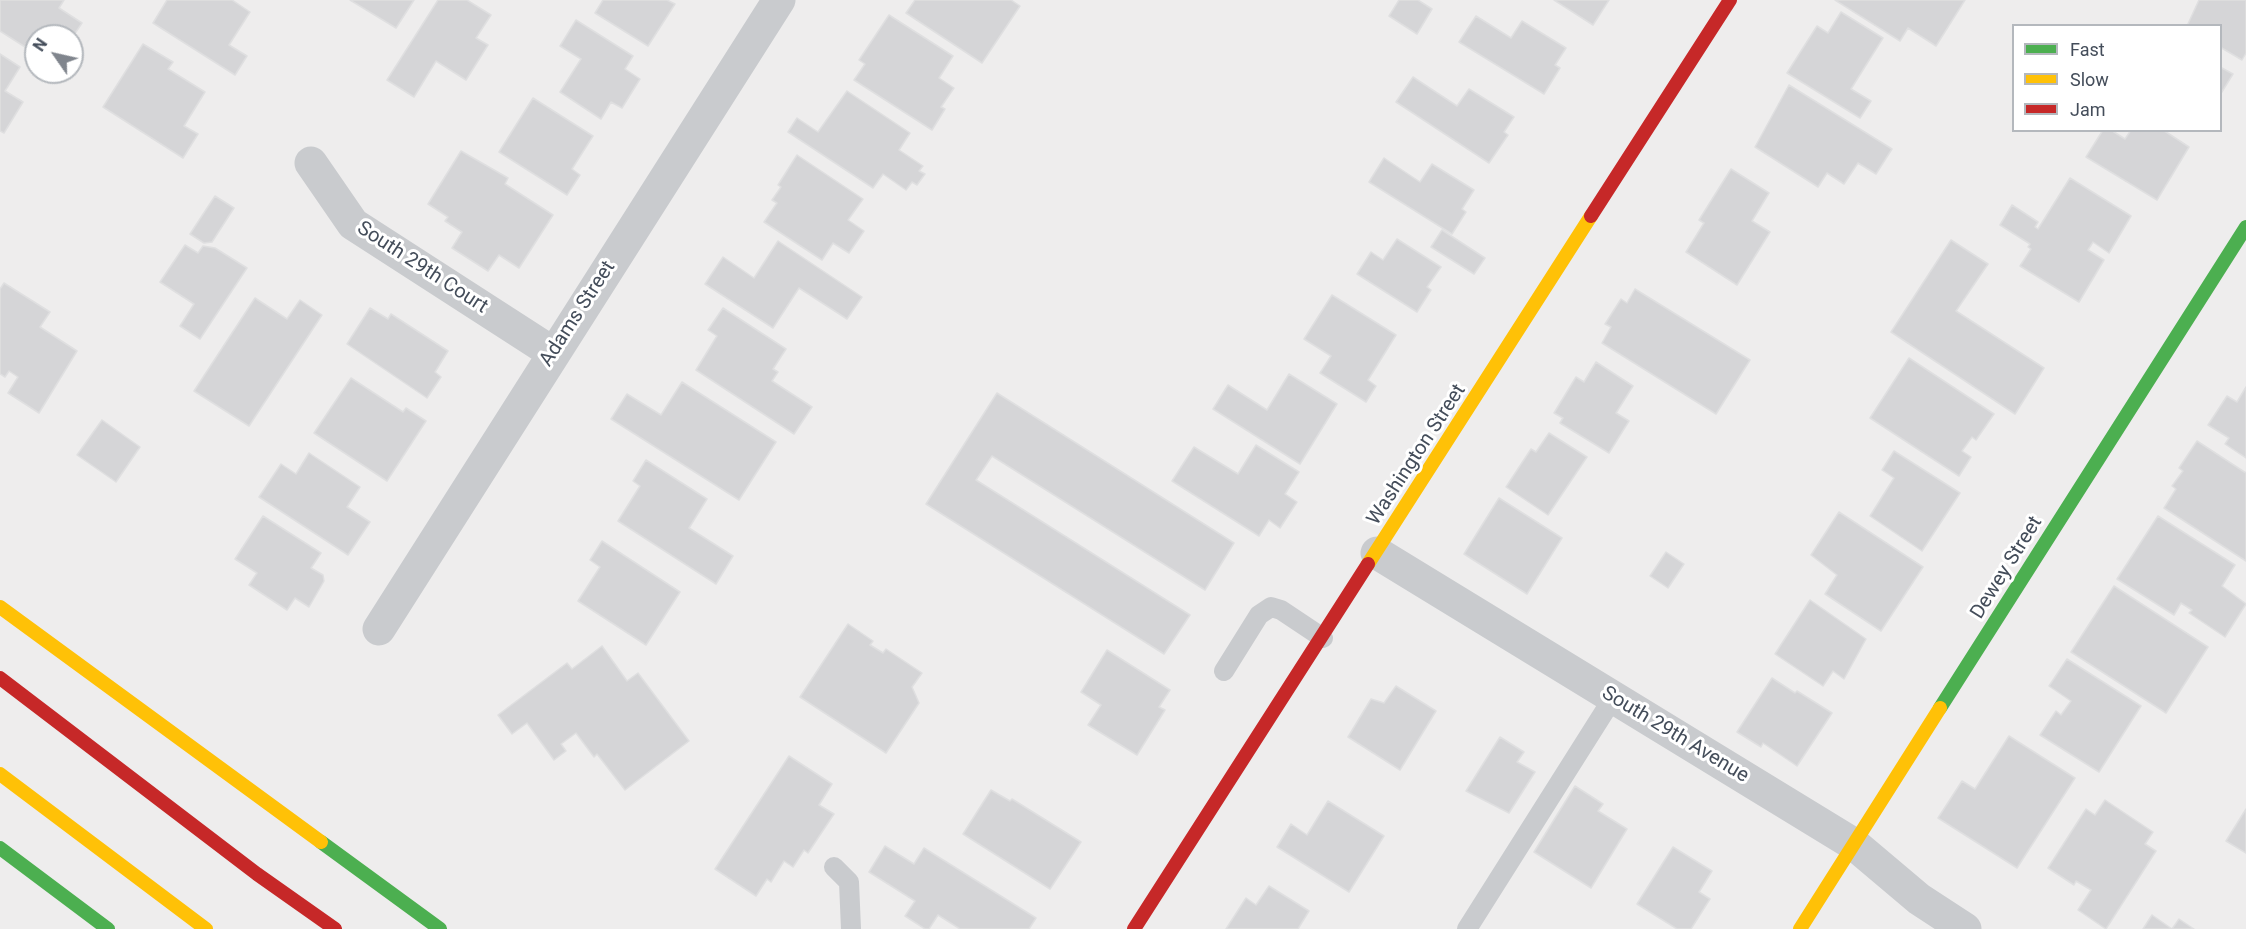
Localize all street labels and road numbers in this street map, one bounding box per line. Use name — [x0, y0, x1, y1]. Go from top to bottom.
street label: South 29th Court — [352, 217, 492, 319]
street label: Adams Street — [535, 257, 621, 371]
street label: Washington Street — [1362, 380, 1472, 530]
street label: Dewey Street — [1966, 512, 2048, 624]
street label: South 29th Avenue — [1597, 682, 1753, 788]

